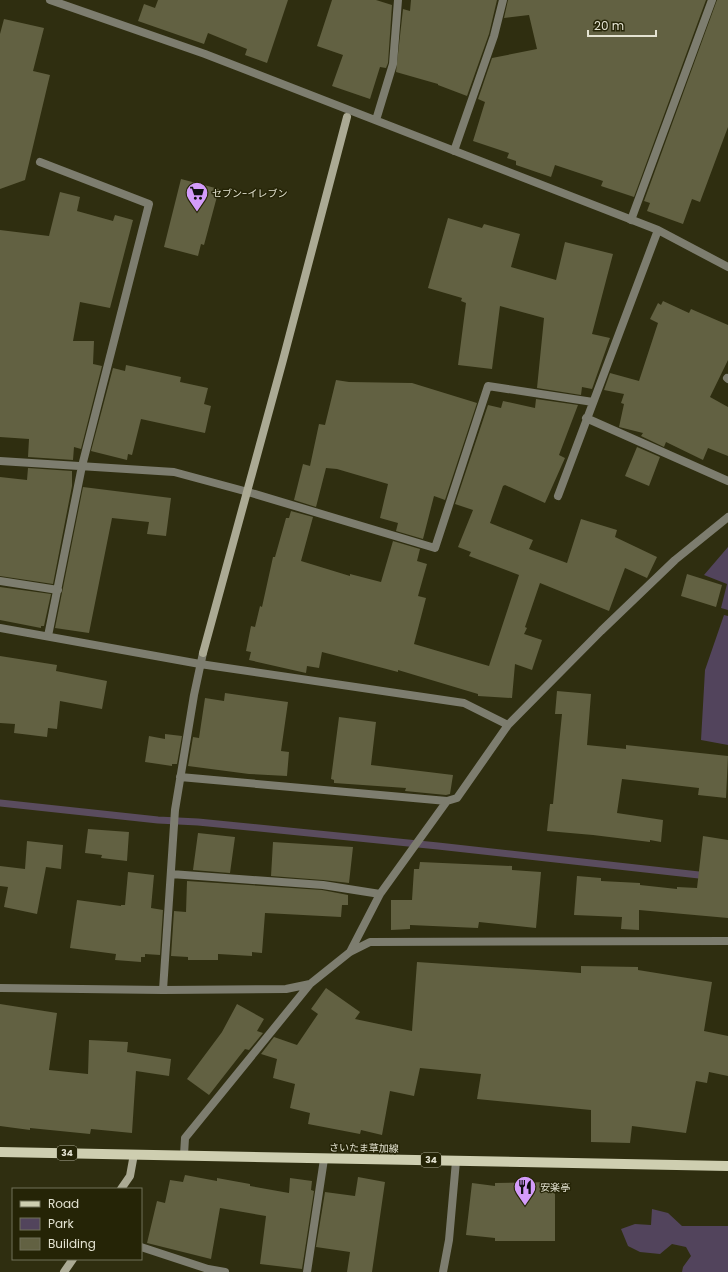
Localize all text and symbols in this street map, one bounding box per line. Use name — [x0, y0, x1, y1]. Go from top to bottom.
scale bar — [588, 12, 656, 38]
text: 20 m — [594, 17, 624, 34]
supermarket icon: セブン-イレブン — [184, 180, 210, 213]
place label: セブン-イレブン — [212, 186, 288, 201]
street label: さいたま草加線 — [329, 1140, 399, 1156]
road number: 34 — [57, 1146, 77, 1160]
road number: 34 — [421, 1153, 441, 1167]
restaurant icon: 安楽亭 — [512, 1174, 538, 1207]
place label: 安楽亭 — [540, 1180, 570, 1195]
legend — [12, 1188, 142, 1260]
text: Road — [48, 1195, 79, 1212]
text: Park — [48, 1215, 75, 1232]
text: Building — [48, 1235, 96, 1252]

